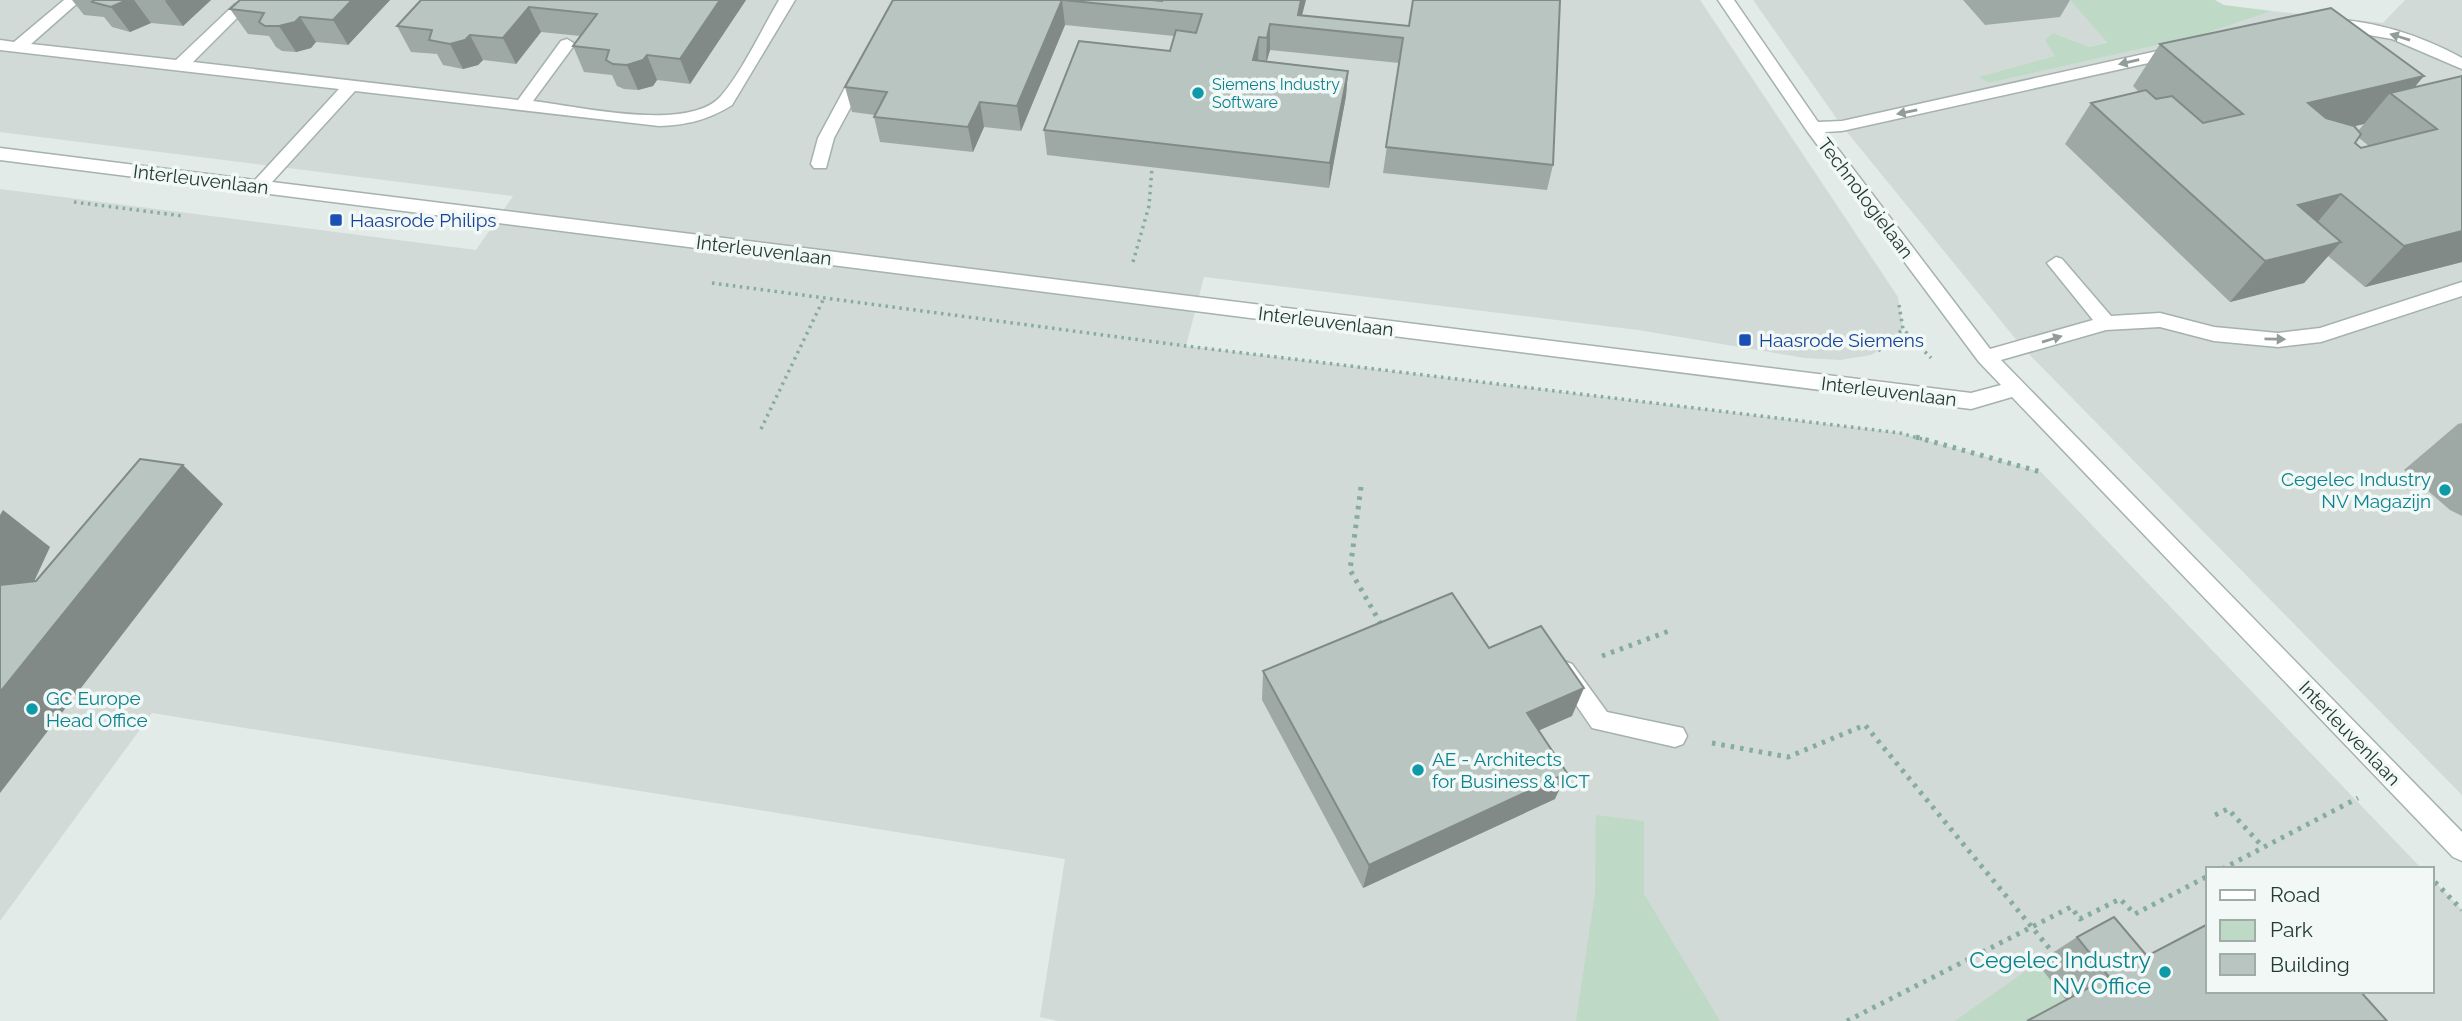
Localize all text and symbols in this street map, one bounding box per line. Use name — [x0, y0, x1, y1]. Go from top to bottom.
one-way arrow — [2389, 31, 2410, 41]
one-way arrow — [2118, 57, 2140, 68]
place label: Siemens Industry Software — [1212, 75, 1340, 112]
marker: Siemens Industry Software — [1190, 85, 1206, 101]
one-way arrow — [1896, 106, 1918, 117]
street label: Technologielaan — [1814, 133, 1918, 263]
street label: Interleuvenlaan — [132, 160, 270, 198]
place label: Haasrode Philips — [350, 209, 497, 231]
marker: Haasrode Philips — [328, 212, 344, 228]
street label: Interleuvenlaan — [695, 231, 833, 269]
street label: Interleuvenlaan — [1257, 302, 1395, 340]
place label: Haasrode Siemens — [1759, 329, 1924, 351]
marker: Haasrode Siemens — [1737, 332, 1753, 348]
one-way arrow — [2042, 333, 2063, 344]
one-way arrow — [2264, 333, 2286, 344]
street label: Interleuvenlaan — [1820, 372, 1958, 410]
place label: Cegelec Industry NV Magazijn — [2281, 468, 2431, 512]
marker: Cegelec Industry NV Magazijn — [2437, 482, 2453, 498]
street label: Interleuvenlaan — [2295, 676, 2405, 790]
place label: GC Europe Head Office — [46, 687, 148, 731]
marker: GC Europe Head Office — [24, 701, 40, 717]
place label: AE - Architects for Business & ICT — [1432, 748, 1590, 792]
marker: AE - Architects for Business & ICT — [1410, 762, 1426, 778]
legend — [2206, 867, 2434, 993]
text: Road — [2270, 882, 2320, 907]
text: Park — [2270, 917, 2313, 942]
place label: Cegelec Industry NV Office — [1969, 946, 2151, 999]
text: Building — [2270, 952, 2350, 977]
marker: Cegelec Industry NV Office — [2157, 964, 2173, 980]

